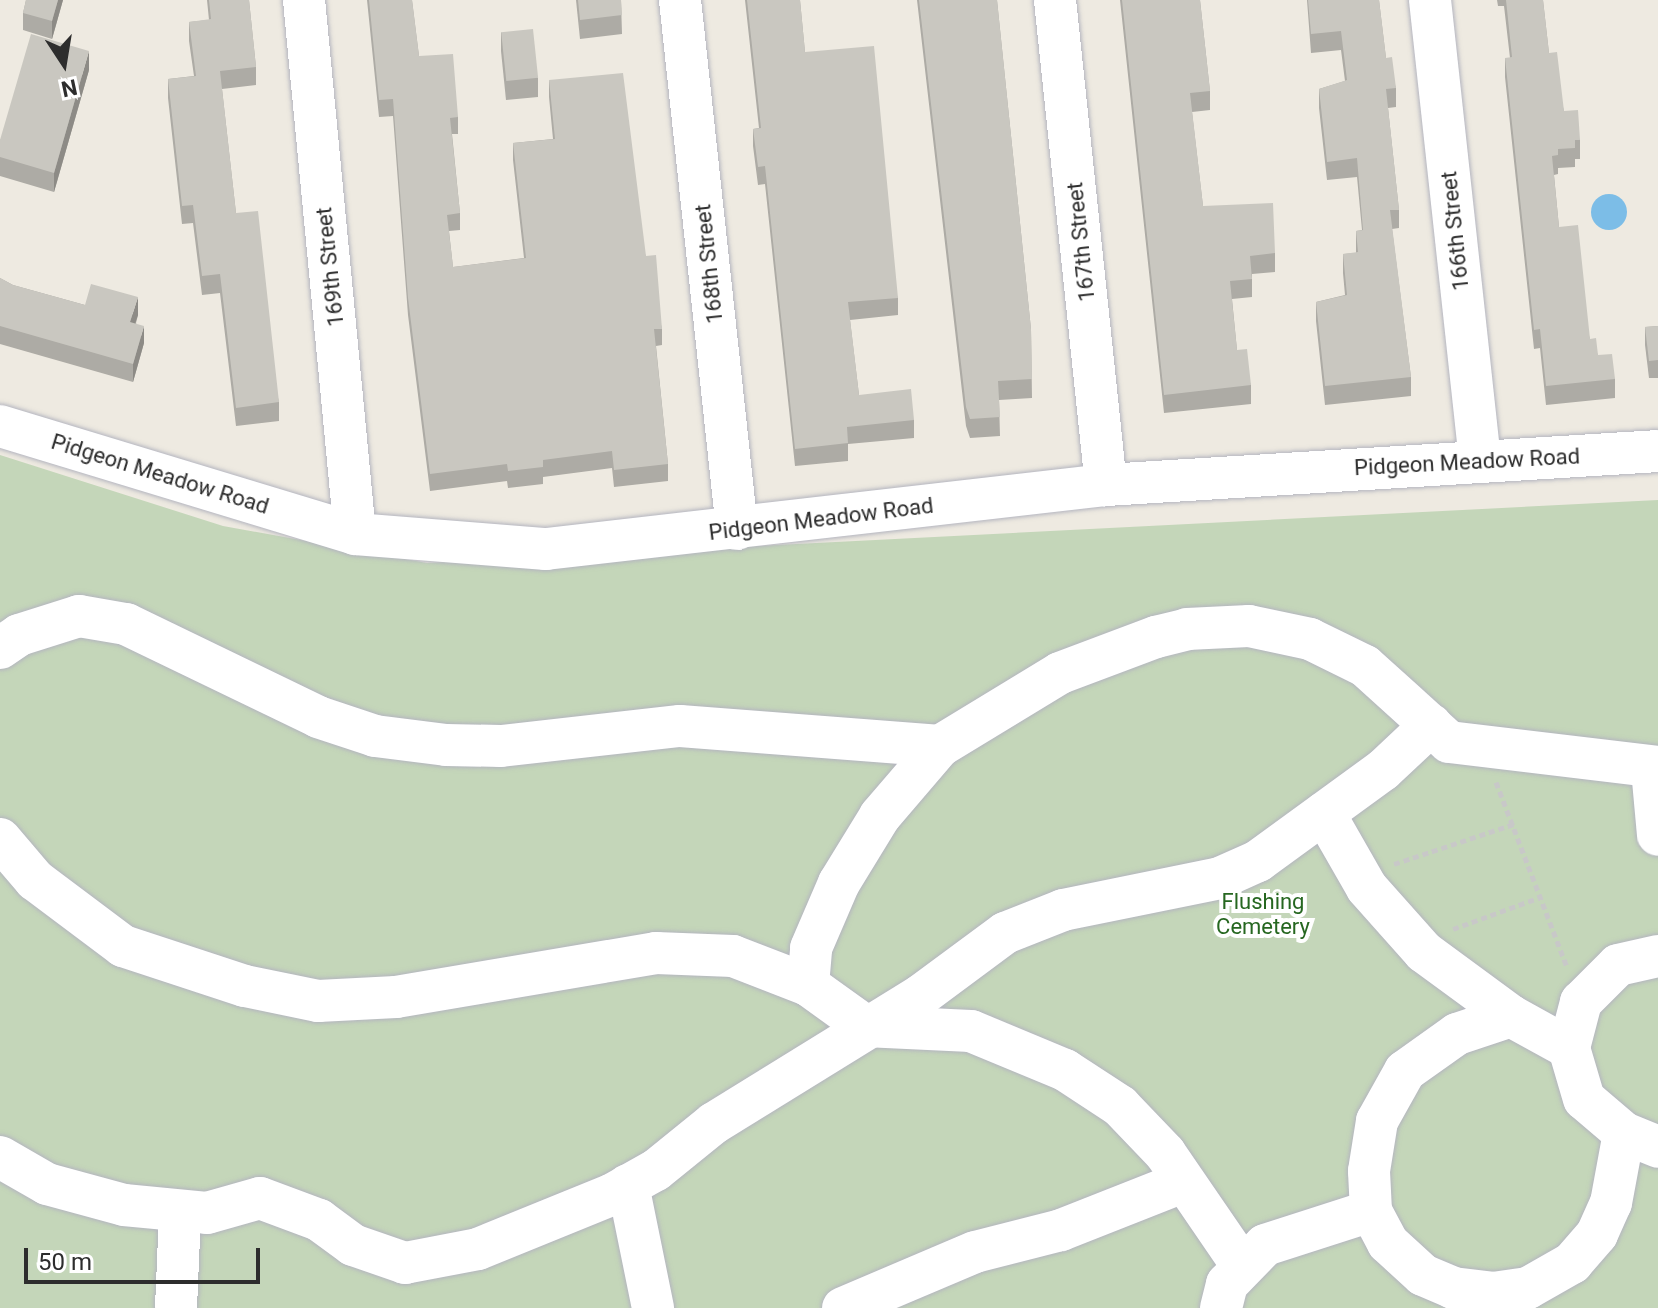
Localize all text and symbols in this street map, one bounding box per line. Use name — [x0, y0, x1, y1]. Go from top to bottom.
north arrow — [24, 24, 104, 104]
text: N — [59, 74, 79, 102]
street label: 166th Street — [1436, 170, 1474, 292]
street label: 167th Street — [1062, 181, 1100, 303]
street label: 168th Street — [690, 203, 728, 325]
street label: 169th Street — [311, 206, 349, 328]
street label: Pidgeon Meadow Road — [48, 428, 272, 520]
street label: Pidgeon Meadow Road — [1353, 443, 1581, 481]
street label: Pidgeon Meadow Road — [707, 492, 935, 546]
park label: Flushing Cemetery — [1216, 888, 1310, 940]
scale bar — [28, 1232, 264, 1282]
text: 50 m — [38, 1248, 92, 1276]

